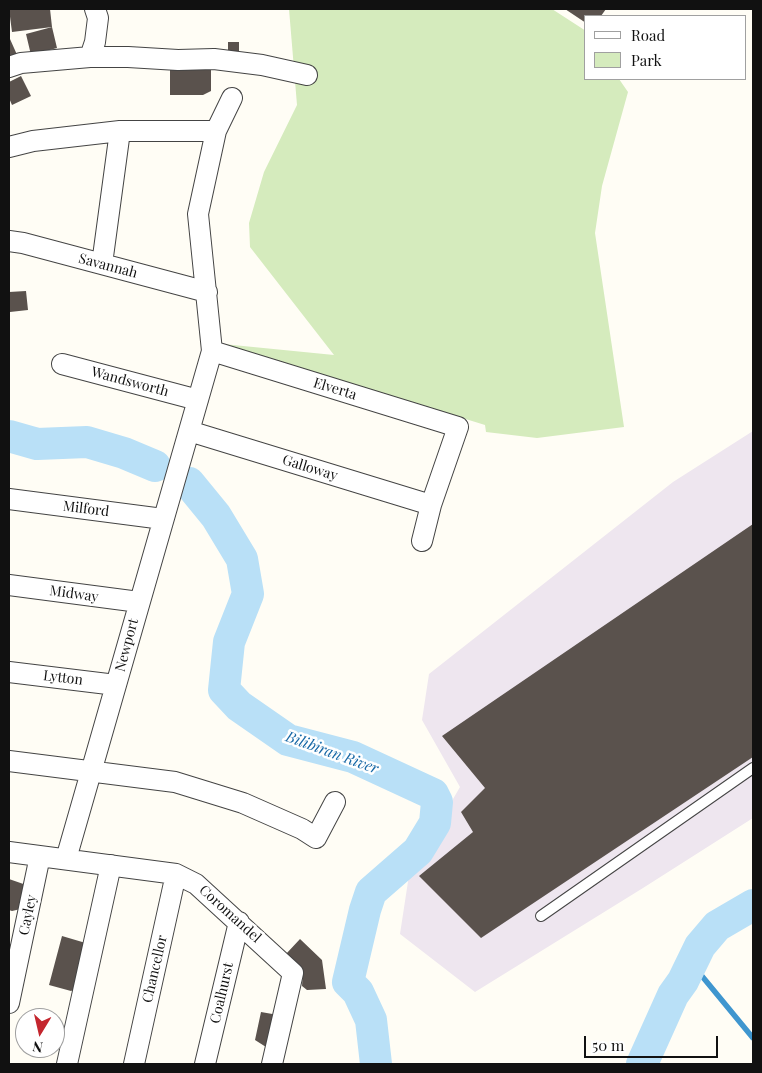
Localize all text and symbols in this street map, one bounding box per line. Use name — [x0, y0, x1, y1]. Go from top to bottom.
legend — [584, 15, 747, 80]
text: Road — [631, 25, 665, 45]
text: Park — [631, 50, 662, 70]
street label: Savannah — [77, 250, 139, 282]
street label: Wandsworth — [89, 364, 171, 400]
street label: Elverta — [311, 374, 359, 404]
street label: Galloway — [280, 452, 340, 484]
street label: Milford — [62, 498, 110, 520]
street label: Midway — [49, 582, 99, 606]
street label: Newport — [112, 617, 142, 673]
street label: Lytton — [42, 667, 84, 689]
water label: Bilibiran River — [283, 728, 381, 778]
street label: Coromandel — [195, 882, 265, 946]
street label: Cayley — [16, 893, 40, 937]
street label: Chancellor — [139, 934, 171, 1004]
street label: Coalhurst — [207, 961, 237, 1025]
north arrow — [15, 1008, 65, 1058]
scale bar — [587, 1026, 721, 1058]
text: 50 m — [592, 1035, 624, 1055]
text: N — [31, 1037, 44, 1057]

